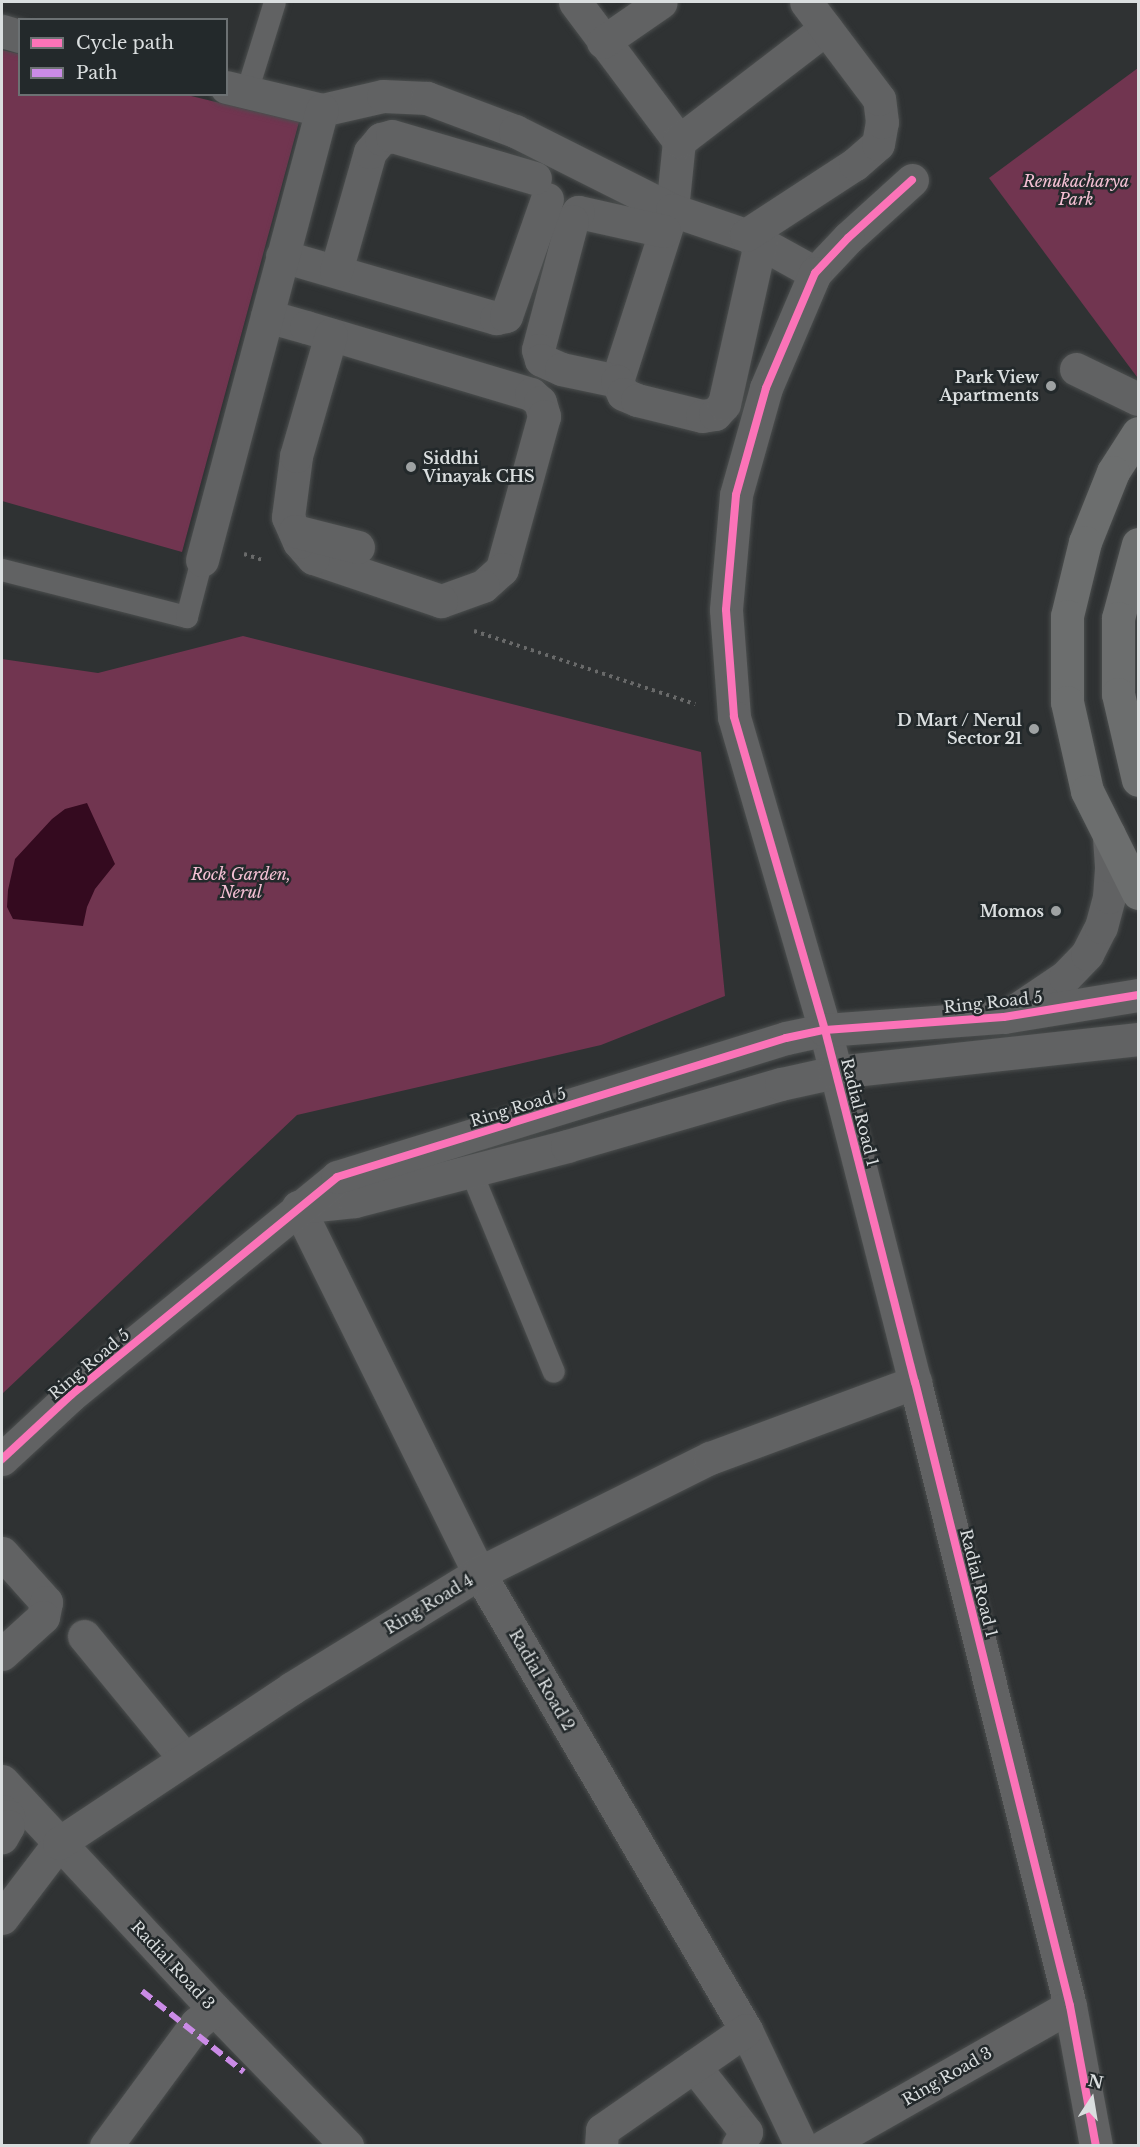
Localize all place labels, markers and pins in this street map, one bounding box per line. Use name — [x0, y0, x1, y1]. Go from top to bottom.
place label: Park View Apartments — [939, 367, 1039, 405]
marker: Park View Apartments — [1044, 379, 1058, 393]
place label: Siddhi Vinayak CHS — [423, 448, 535, 486]
marker: Siddhi Vinayak CHS — [404, 460, 418, 474]
place label: D Mart / Nerul Sector 21 — [896, 710, 1022, 748]
marker: D Mart / Nerul Sector 21 — [1027, 722, 1041, 736]
place label: Momos — [980, 901, 1044, 921]
marker: Momos — [1049, 904, 1063, 918]

